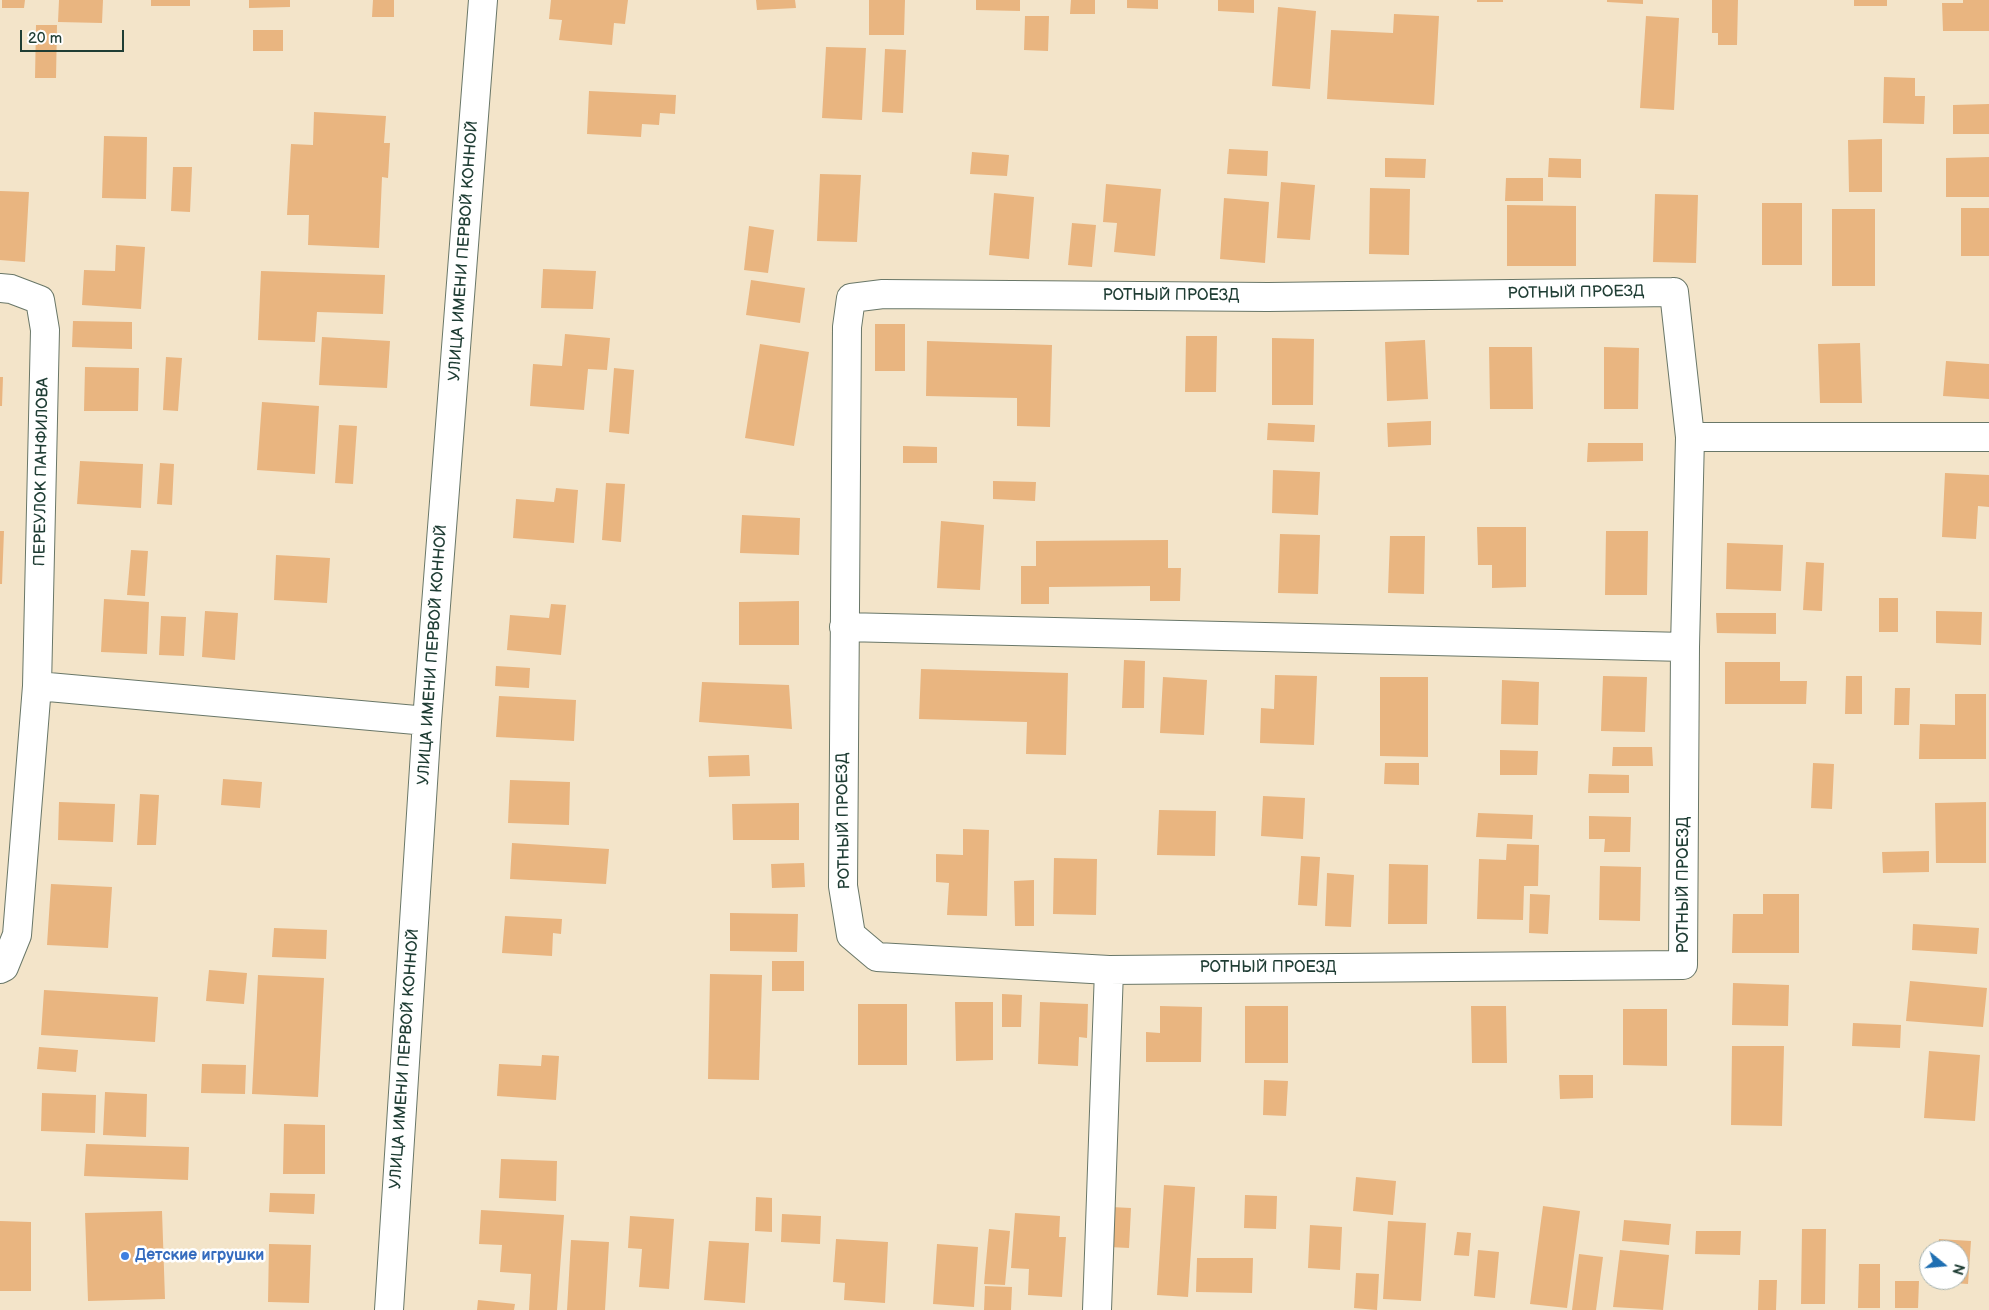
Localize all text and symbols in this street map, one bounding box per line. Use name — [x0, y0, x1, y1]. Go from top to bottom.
scale bar — [22, 20, 126, 52]
text: 20 m — [28, 29, 62, 48]
street label: УЛИЦА ИМЕНИ ПЕРВОЙ КОННОЙ — [445, 120, 483, 382]
street label: РОТНЫЙ ПРОЕЗД — [1507, 282, 1645, 304]
street label: РОТНЫЙ ПРОЕЗД — [1102, 286, 1240, 306]
street label: ПЕРЕУЛОК ПАНФИЛОВА — [31, 377, 53, 567]
street label: УЛИЦА ИМЕНИ ПЕРВОЙ КОННОЙ — [414, 524, 452, 786]
street label: РОТНЫЙ ПРОЕЗД — [833, 752, 855, 890]
street label: РОТНЫЙ ПРОЕЗД — [1674, 816, 1694, 954]
street label: УЛИЦА ИМЕНИ ПЕРВОЙ КОННОЙ — [386, 928, 424, 1190]
street label: РОТНЫЙ ПРОЕЗД — [1199, 958, 1337, 978]
north arrow — [1919, 1240, 1969, 1290]
place label: Детские игрушки — [135, 1246, 264, 1266]
marker: Детские игрушки — [119, 1250, 131, 1262]
text: N — [1948, 1262, 1968, 1277]

